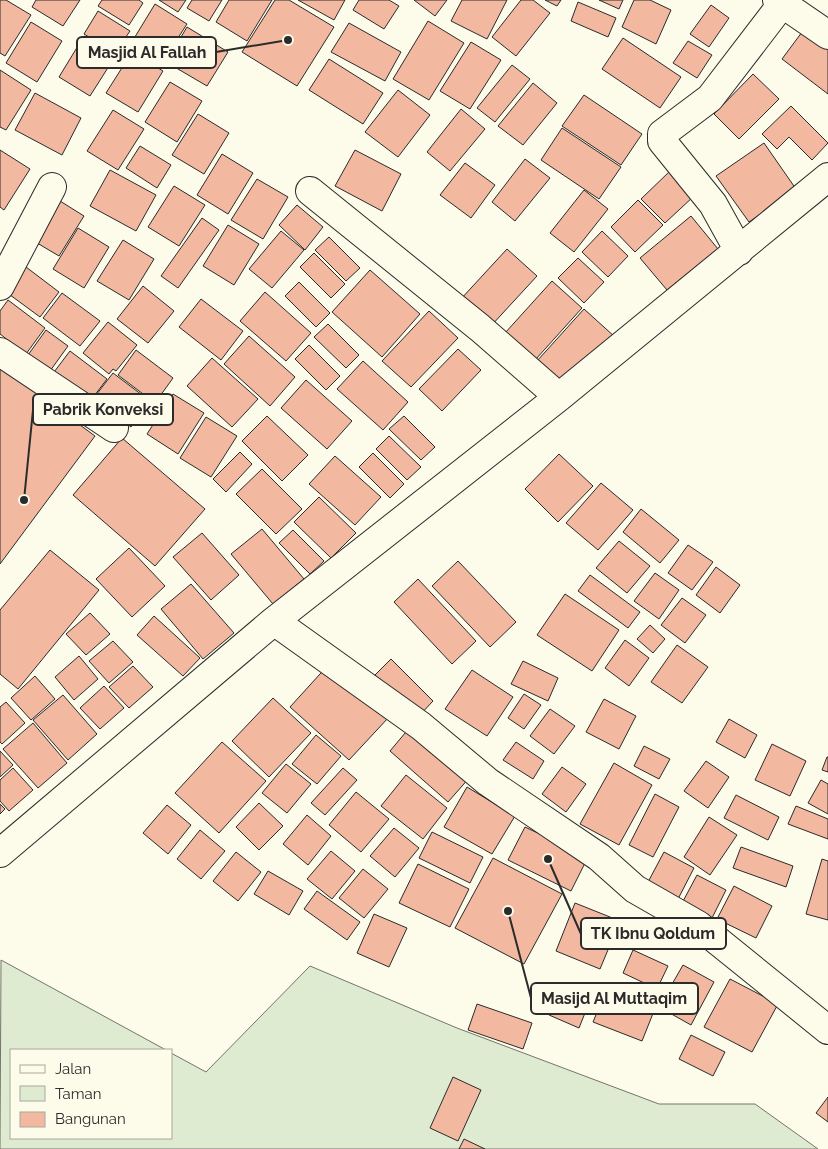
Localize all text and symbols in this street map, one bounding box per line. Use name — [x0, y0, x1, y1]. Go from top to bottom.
callout: Masjid Al Fallah — [77, 37, 216, 68]
text: Masjid Al Fallah — [88, 43, 206, 62]
callout: Pabrik Konveksi — [33, 394, 173, 425]
text: Pabrik Konveksi — [43, 400, 163, 419]
callout: TK Ibnu Qoldum — [581, 918, 726, 949]
text: TK Ibnu Qoldum — [591, 924, 715, 943]
callout: Masijd Al Muttaqim — [531, 983, 698, 1014]
text: Masijd Al Muttaqim — [541, 989, 687, 1008]
legend — [10, 1049, 172, 1139]
text: Jalan — [55, 1060, 91, 1078]
text: Taman — [55, 1085, 101, 1103]
text: Bangunan — [55, 1110, 126, 1128]

